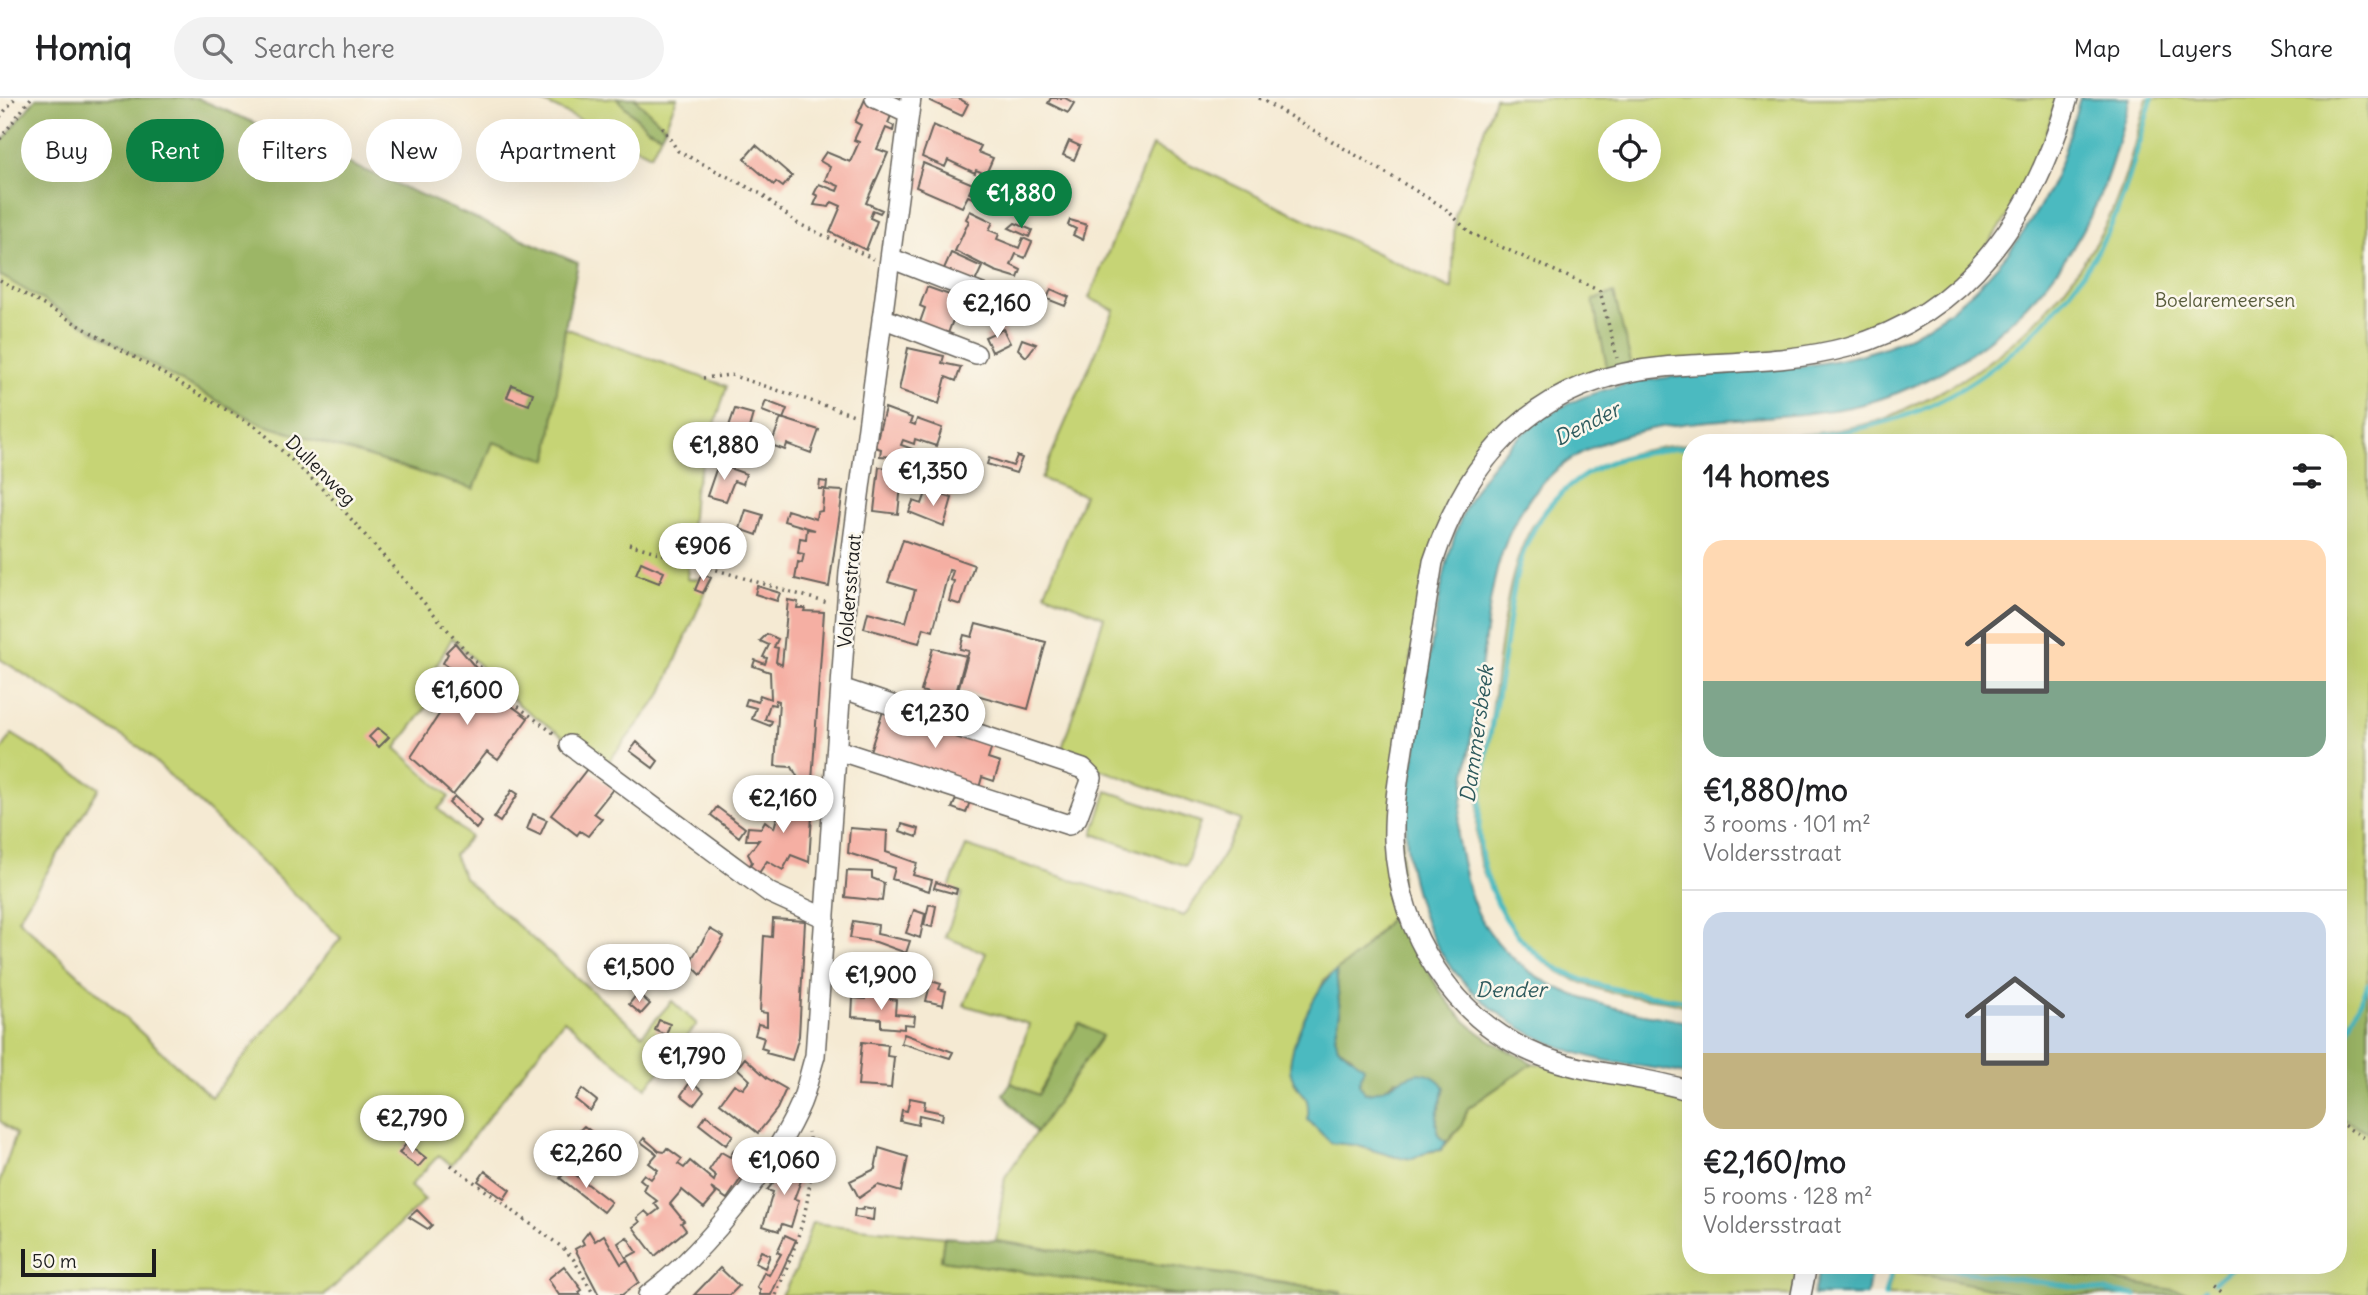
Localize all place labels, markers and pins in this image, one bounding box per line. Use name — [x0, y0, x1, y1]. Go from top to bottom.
pin: €1,880 — [964, 170, 1078, 230]
pin: €2,160 — [940, 280, 1054, 340]
pin: €1,880 — [667, 422, 781, 482]
pin: €1,350 — [876, 448, 990, 508]
pin: €906 — [662, 524, 744, 583]
pin: €1,600 — [410, 668, 524, 727]
pin: €1,230 — [878, 690, 992, 750]
pin: €2,160 — [726, 776, 840, 835]
pin: €1,500 — [582, 944, 696, 1004]
pin: €1,900 — [824, 953, 938, 1012]
pin: €1,790 — [635, 1034, 749, 1093]
pin: €2,790 — [355, 1096, 469, 1155]
pin: €2,260 — [529, 1130, 643, 1190]
pin: €1,060 — [727, 1138, 841, 1197]

